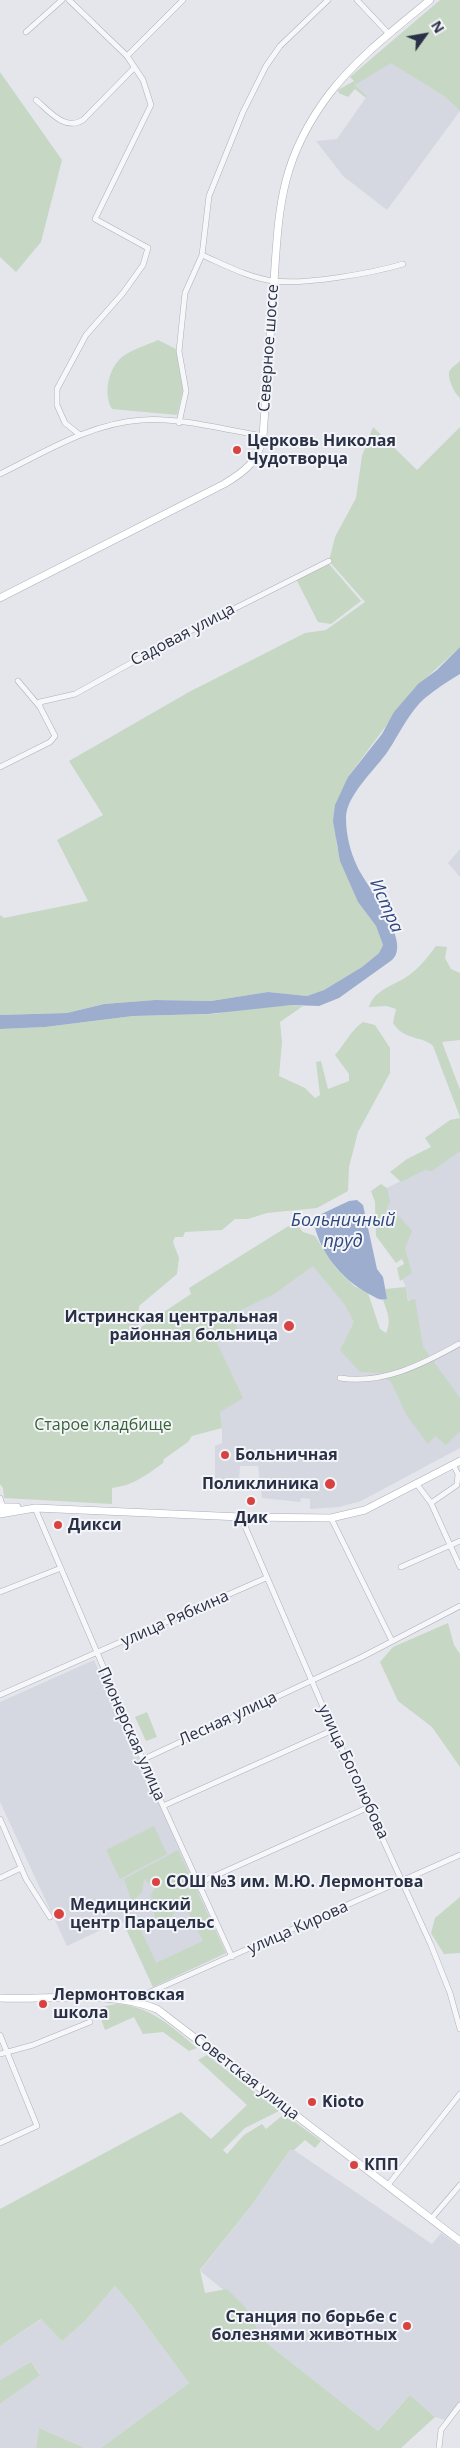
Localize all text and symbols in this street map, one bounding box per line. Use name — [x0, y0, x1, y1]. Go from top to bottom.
north arrow — [400, 10, 450, 60]
text: N — [427, 17, 449, 37]
street label: Северное шоссе — [255, 283, 283, 413]
place label: Церковь Николая Чудотворца — [247, 431, 396, 469]
marker: Церковь Николая Чудотворца — [231, 444, 243, 456]
street label: Садовая улица — [128, 599, 238, 671]
water label: Истра — [365, 876, 407, 936]
water label: Больничный пруд — [291, 1210, 395, 1252]
place label: Истринская центральная районная больница — [64, 1307, 278, 1345]
marker: Истринская центральная районная больница — [282, 1319, 296, 1333]
park label: Старое кладбище — [34, 1415, 172, 1435]
place label: Больничная — [235, 1445, 338, 1465]
marker: Больничная — [219, 1449, 231, 1461]
place label: Поликлиника — [202, 1474, 319, 1494]
marker: Поликлиника — [323, 1477, 337, 1491]
marker: Дик — [245, 1495, 257, 1507]
place label: Дик — [234, 1508, 268, 1528]
place label: Дикси — [68, 1515, 121, 1535]
marker: Дикси — [52, 1519, 64, 1531]
street label: улица Рябкина — [118, 1587, 232, 1651]
street label: Пионерская улица — [93, 1664, 169, 1804]
street label: Лесная улица — [176, 1688, 280, 1750]
street label: улица Боголюбова — [313, 1702, 393, 1842]
place label: СОШ №3 им. М.Ю. Лермонтова — [166, 1872, 423, 1892]
marker: СОШ №3 им. М.Ю. Лермонтова — [150, 1876, 162, 1888]
place label: Медицинский центр Парацельс — [70, 1895, 214, 1933]
street label: улица Кирова — [245, 1897, 351, 1959]
marker: Медицинский центр Парацельс — [52, 1907, 66, 1921]
place label: Лермонтовская школа — [53, 1985, 185, 2023]
marker: Лермонтовская школа — [37, 1998, 49, 2010]
street label: Советская улица — [189, 2030, 303, 2124]
place label: Kioto — [322, 2092, 364, 2112]
marker: Kioto — [306, 2096, 318, 2108]
place label: КПП — [364, 2155, 399, 2175]
marker: КПП — [348, 2159, 360, 2171]
place label: Станция по борьбе с болезнями животных — [211, 2307, 397, 2345]
marker: Станция по борьбе с болезнями животных — [401, 2320, 413, 2332]

